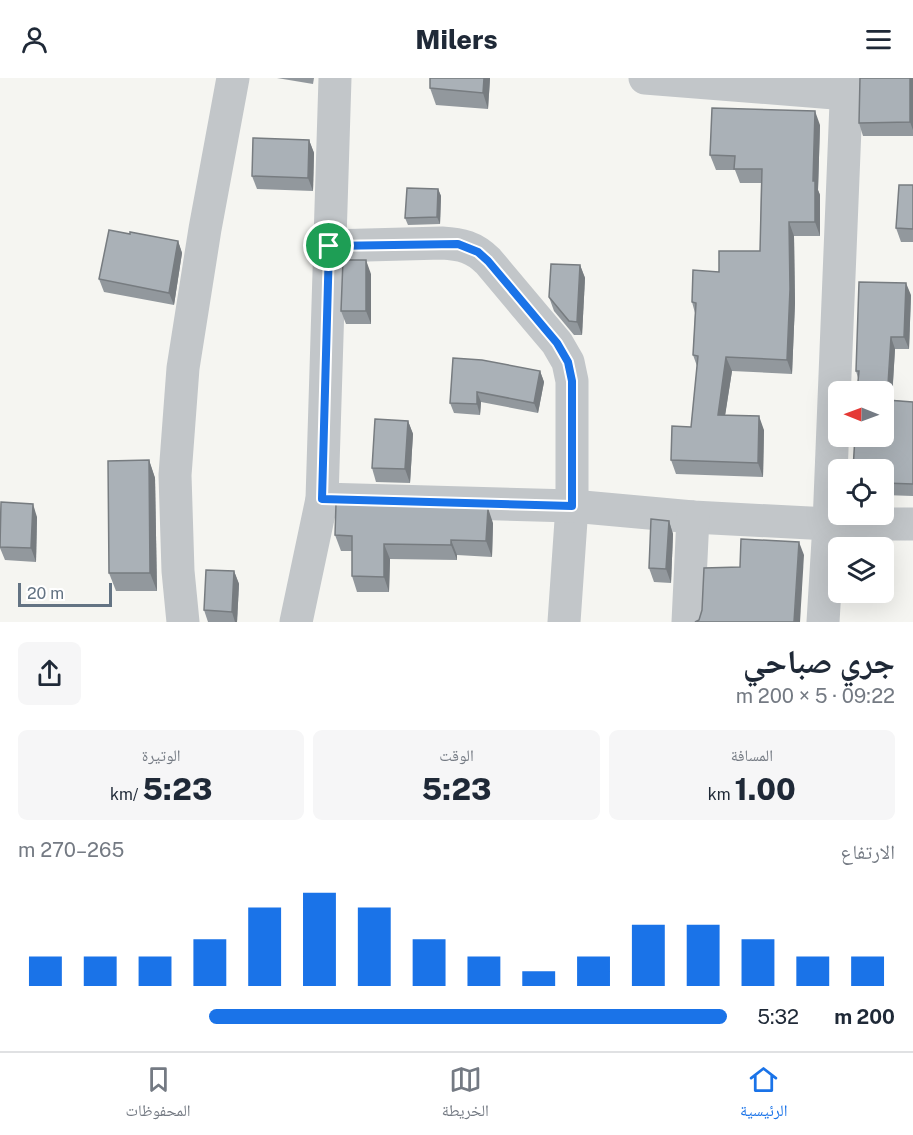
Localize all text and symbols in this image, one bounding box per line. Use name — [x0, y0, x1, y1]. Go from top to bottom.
icon: person — [18, 23, 51, 56]
text: Milers — [415, 23, 498, 55]
icon: menu — [862, 23, 895, 56]
pin — [303, 220, 354, 271]
icon: arrive — [312, 229, 345, 262]
north arrow — [828, 381, 894, 447]
map controls — [828, 381, 894, 603]
button: locate — [828, 459, 894, 525]
button: layers — [828, 537, 894, 603]
scale bar — [18, 580, 112, 608]
text: 20 m — [27, 584, 64, 603]
button: share — [18, 642, 81, 705]
text: جري صباحي — [743, 642, 895, 680]
text: 09:22 · 5 × 200 m — [736, 684, 895, 708]
text: الوتيرة — [142, 746, 181, 765]
text: الوقت — [439, 746, 474, 765]
text: المسافة — [731, 746, 773, 765]
text: 5:23 — [142, 771, 212, 807]
text: 5:23 — [422, 771, 492, 807]
text: 1.00 — [735, 771, 796, 807]
text: /km — [110, 785, 142, 804]
text: km — [708, 785, 735, 804]
text: 265–270 m — [18, 838, 124, 862]
text: الارتفاع — [840, 840, 895, 864]
text: 5:32 — [757, 1005, 799, 1029]
text: 200 m — [834, 1005, 895, 1029]
tab: المحفوظات — [126, 1063, 191, 1126]
tab: الخريطة — [442, 1063, 489, 1126]
tab: الرئيسية — [740, 1063, 787, 1126]

